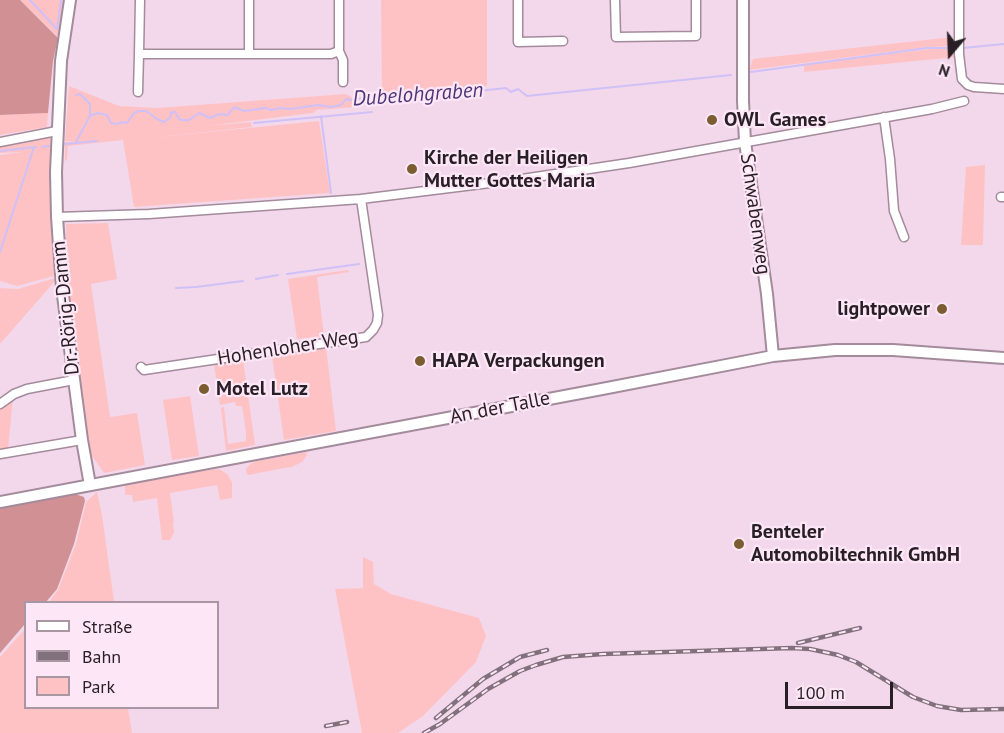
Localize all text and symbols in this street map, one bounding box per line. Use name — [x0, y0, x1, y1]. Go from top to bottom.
north arrow — [920, 24, 980, 84]
text: N — [936, 60, 952, 82]
water label: Dubelohgraben — [352, 78, 484, 112]
place label: OWL Games — [724, 108, 826, 132]
marker: OWL Games — [705, 113, 719, 127]
place label: Kirche der Heiligen Mutter Gottes Maria — [424, 146, 595, 193]
street label: Schwabenweg — [735, 152, 775, 276]
marker: Kirche der Heiligen Mutter Gottes Maria — [405, 162, 419, 176]
street label: Dr.-Rörig-Damm — [47, 240, 85, 376]
place label: lightpower — [837, 297, 930, 321]
marker: lightpower — [935, 302, 949, 316]
street label: Hohenloher Weg — [216, 325, 360, 371]
place label: HAPA Verpackungen — [432, 349, 605, 373]
marker: HAPA Verpackungen — [413, 354, 427, 368]
place label: Motel Lutz — [216, 377, 308, 401]
marker: Motel Lutz — [197, 382, 211, 396]
street label: An der Talle — [448, 387, 552, 429]
place label: Benteler Automobiltechnik GmbH — [751, 520, 960, 567]
marker: Benteler Automobiltechnik GmbH — [732, 537, 746, 551]
legend — [24, 601, 219, 709]
text: Straße — [82, 615, 133, 638]
text: Bahn — [82, 645, 121, 668]
scale bar — [788, 670, 896, 708]
text: Park — [82, 675, 115, 698]
text: 100 m — [796, 681, 845, 704]

